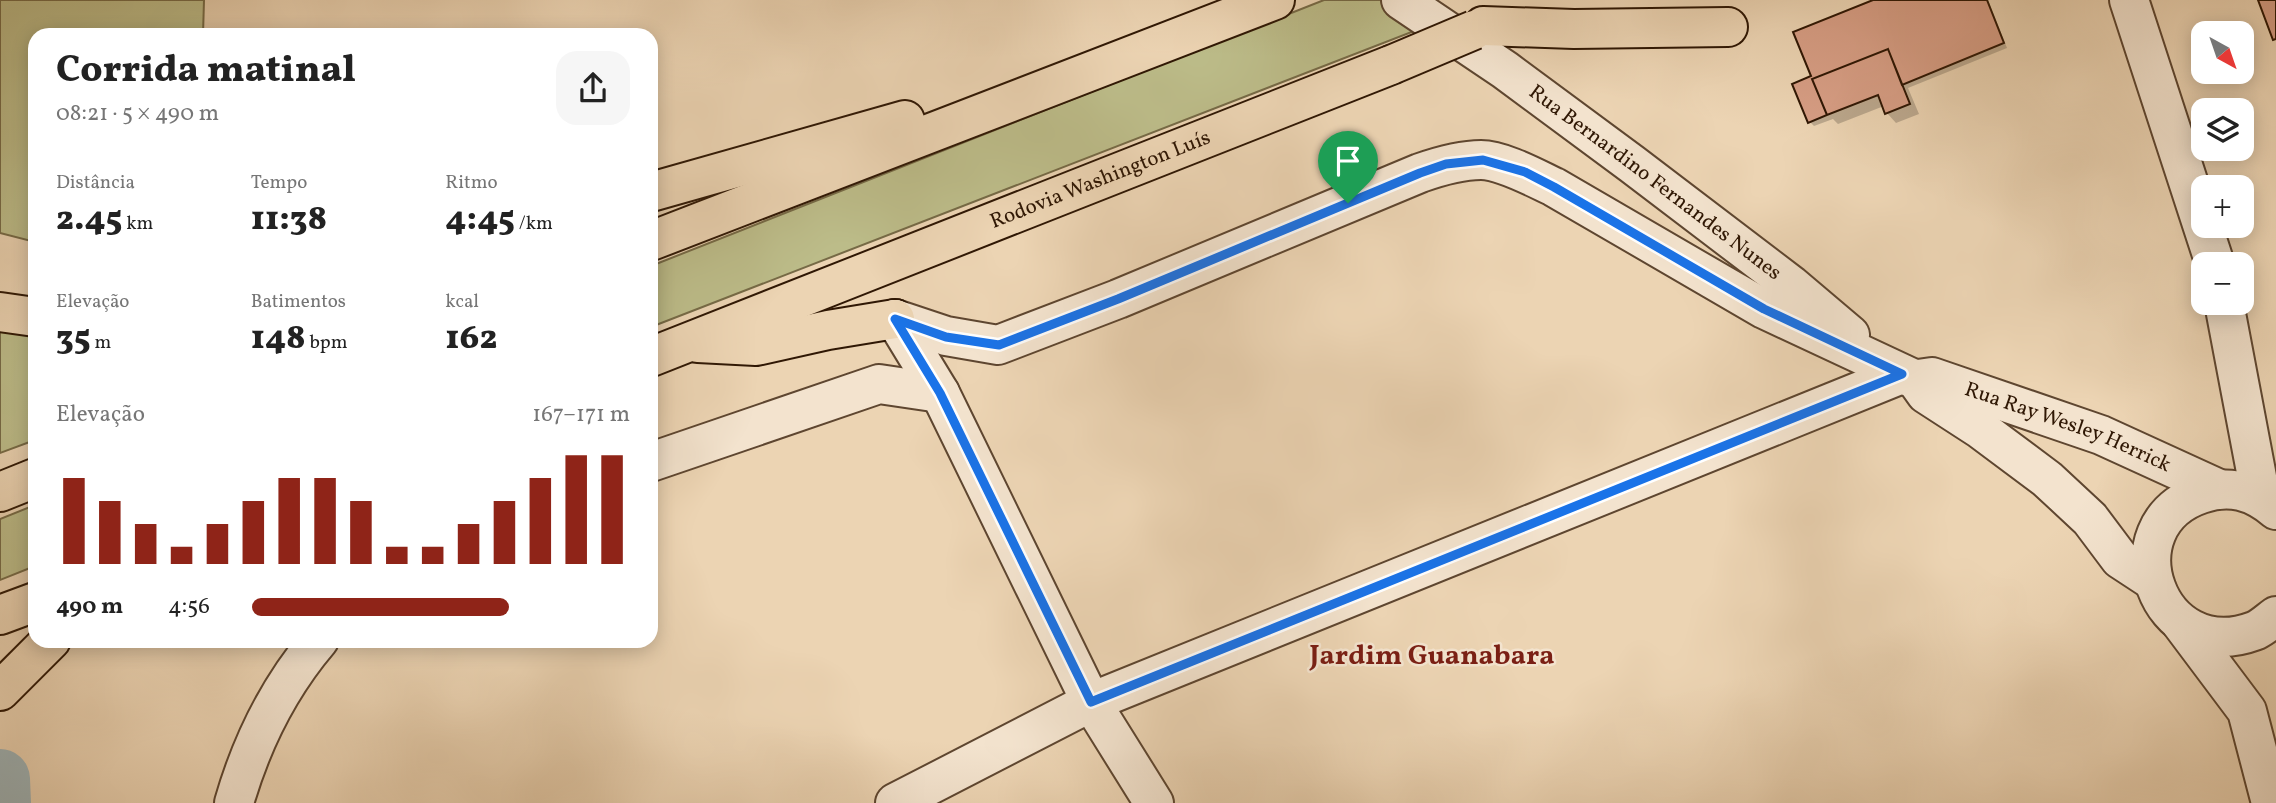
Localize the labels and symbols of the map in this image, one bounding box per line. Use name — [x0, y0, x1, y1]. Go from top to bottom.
north arrow — [2191, 21, 2254, 84]
street label: Rua Bernardino Fernandes Nunes — [1523, 78, 1788, 287]
street label: Rodovia Washington Luís — [986, 123, 1215, 236]
pin — [1318, 131, 1378, 203]
street label: Rua Ray Wesley Herrick — [1961, 375, 2176, 480]
district label: Jardim Guanabara — [1308, 637, 1555, 676]

